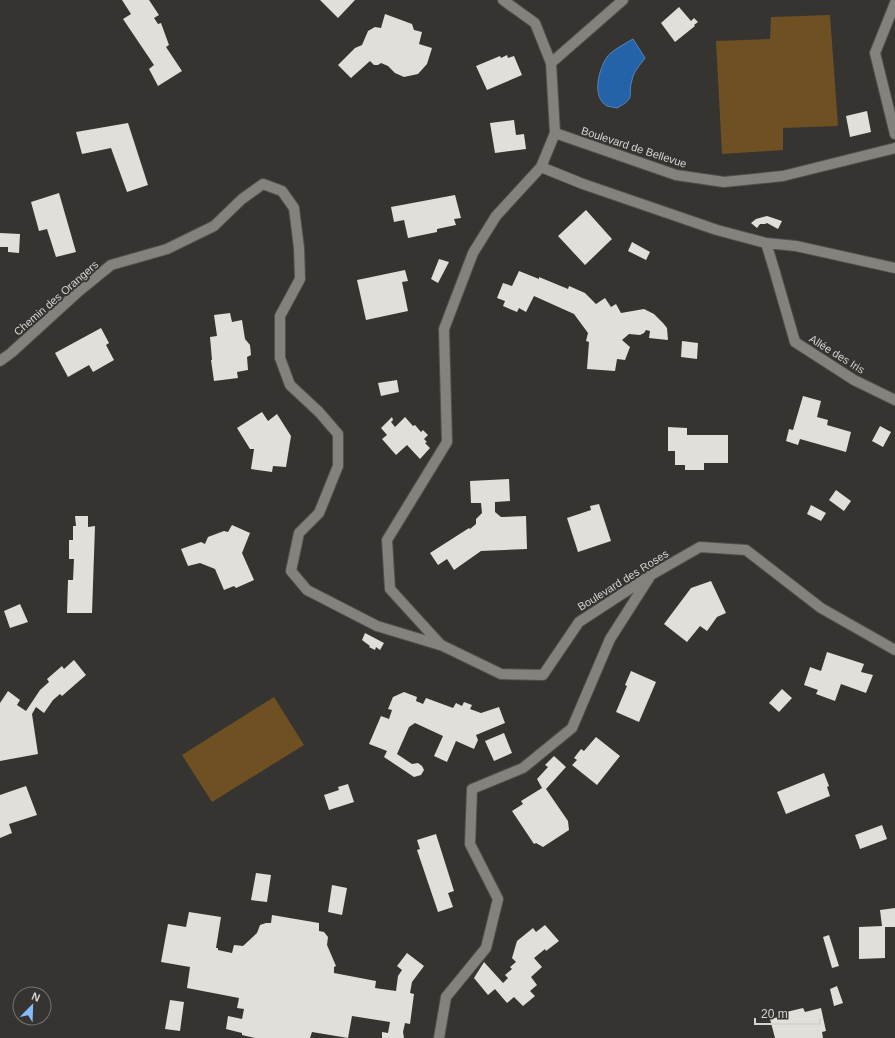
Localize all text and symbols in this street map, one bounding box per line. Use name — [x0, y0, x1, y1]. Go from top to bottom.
street label: Boulevard de Bellevue — [580, 124, 688, 170]
street label: Chemin des Orangers — [11, 258, 101, 338]
street label: Allée des Iris — [807, 332, 867, 376]
street label: Boulevard des Roses — [575, 547, 671, 613]
north arrow — [12, 986, 52, 1026]
text: N — [30, 990, 42, 1004]
scale bar — [755, 1000, 820, 1026]
text: 20 m — [761, 1007, 788, 1021]

